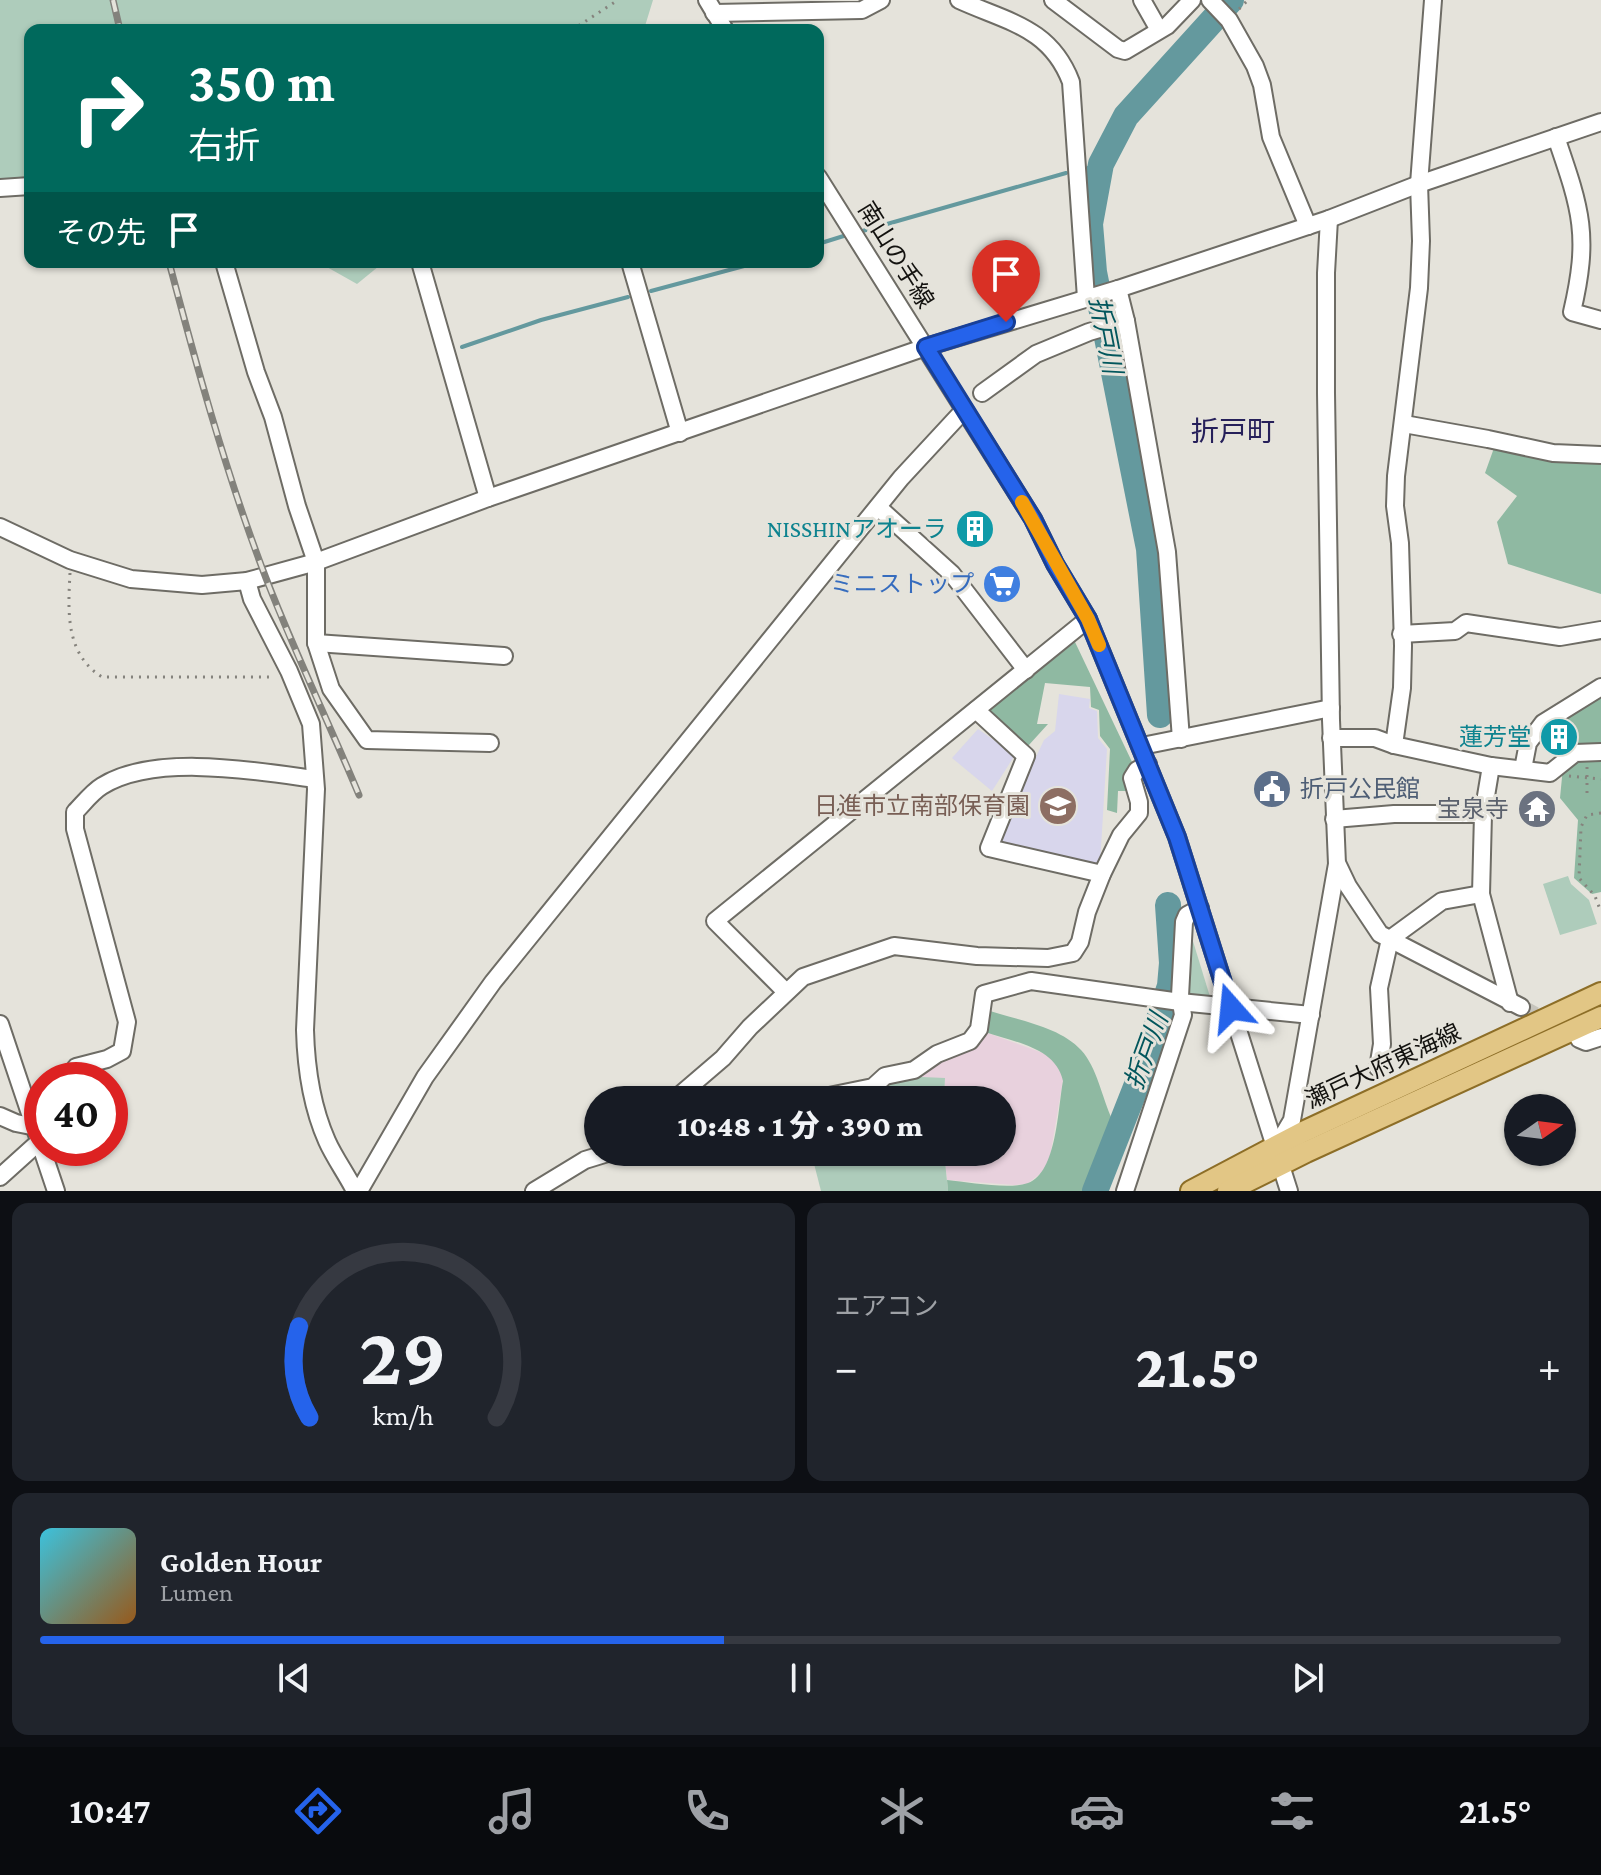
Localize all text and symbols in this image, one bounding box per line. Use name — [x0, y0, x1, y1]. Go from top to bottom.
text: 350 m — [188, 51, 335, 113]
icon: right — [56, 56, 160, 160]
text: 右折 — [188, 126, 260, 166]
street label: 南山の手線 — [853, 197, 940, 313]
icon: arrive — [162, 208, 206, 252]
text: その先 — [56, 216, 146, 249]
pin — [972, 240, 1040, 322]
icon: arrive — [984, 252, 1028, 296]
water label: 折戸川 — [1084, 294, 1128, 379]
district label: 折戸町 — [1191, 416, 1275, 447]
building icon: NISSHINアオーラ — [954, 508, 996, 550]
place label: NISSHINアオーラ — [767, 515, 947, 542]
supermarket icon: ミニストップ — [981, 563, 1023, 605]
place label: ミニストップ — [830, 570, 974, 597]
building icon: 蓮芳堂 — [1538, 716, 1580, 758]
place label: 蓮芳堂 — [1459, 723, 1531, 750]
public building icon: 折戸公民館 — [1251, 768, 1293, 810]
place label: 折戸公民館 — [1300, 775, 1420, 802]
school or university icon: 日進市立南部保育園 — [1037, 785, 1079, 827]
temple icon: 宝泉寺 — [1516, 788, 1558, 830]
place label: 日進市立南部保育園 — [814, 792, 1030, 819]
place label: 宝泉寺 — [1437, 795, 1509, 822]
position arrow — [1189, 966, 1273, 1050]
water label: 折戸川 — [1120, 1007, 1174, 1093]
street label: 瀬戸大府東海線 — [1301, 1018, 1465, 1113]
speed limit sign: 40 — [24, 1062, 128, 1166]
north arrow — [1504, 1094, 1576, 1166]
map controls — [1504, 1094, 1576, 1166]
text: 10:48 · 1 分 · 390 m — [677, 1109, 923, 1142]
text: エアコン — [835, 1292, 939, 1321]
text: 29 — [360, 1309, 447, 1402]
text: 21.5° — [1135, 1333, 1260, 1400]
text: − — [835, 1343, 858, 1391]
text: + — [1538, 1343, 1561, 1391]
text: km/h — [372, 1399, 434, 1431]
text: Golden Hour — [160, 1545, 322, 1578]
text: Lumen — [160, 1578, 233, 1607]
icon: previous — [272, 1656, 316, 1700]
icon: pause — [779, 1656, 823, 1700]
icon: next — [1286, 1656, 1330, 1700]
icon: directions — [290, 1783, 346, 1839]
icon: music — [484, 1783, 540, 1839]
icon: phone — [679, 1783, 735, 1839]
icon: climate — [874, 1783, 930, 1839]
icon: car — [1069, 1783, 1125, 1839]
icon: filters — [1264, 1783, 1320, 1839]
text: 10:47 — [69, 1791, 151, 1831]
text: 21.5° — [1459, 1791, 1531, 1831]

